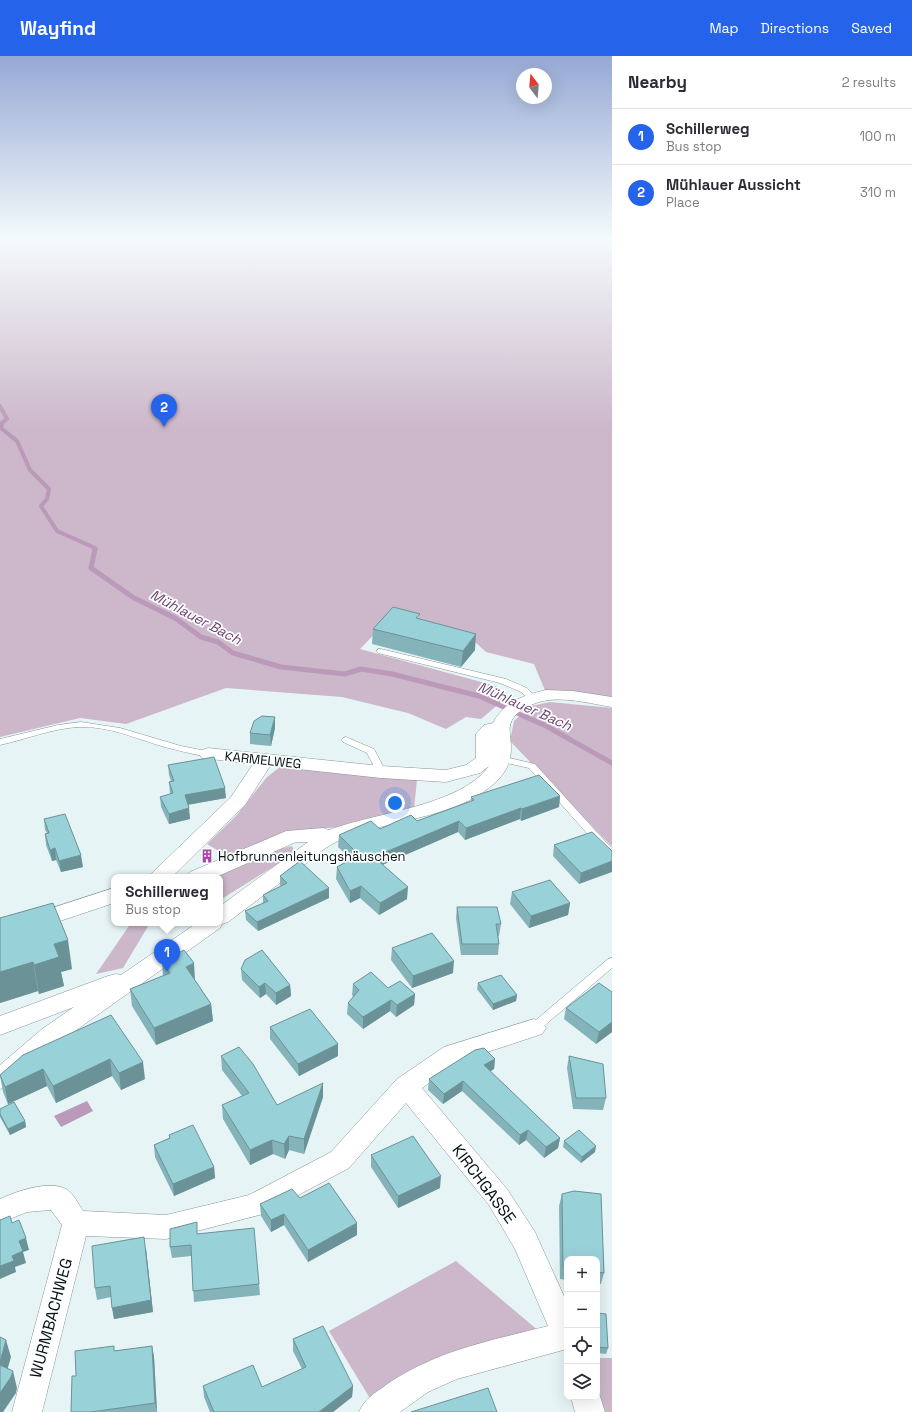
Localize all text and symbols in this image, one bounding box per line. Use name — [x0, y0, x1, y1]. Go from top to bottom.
text: Wayfind — [20, 16, 96, 41]
text: Map — [709, 19, 739, 37]
text: Directions — [761, 19, 829, 37]
text: Saved — [851, 19, 892, 37]
north arrow — [516, 68, 552, 104]
text: Nearby — [628, 71, 687, 93]
text: 2 results — [842, 74, 896, 91]
text: Schillerweg — [666, 119, 750, 138]
text: 1 — [638, 128, 644, 145]
text: 100 m — [859, 128, 896, 145]
text: Bus stop — [666, 138, 722, 155]
text: Mühlauer Aussicht — [666, 175, 801, 194]
text: 2 — [637, 184, 645, 201]
text: 310 m — [860, 184, 896, 201]
text: Place — [666, 194, 700, 211]
pin: 2 — [151, 394, 177, 427]
water label: Mühlauer Bach — [147, 585, 245, 649]
water label: Mühlauer Bach — [475, 677, 575, 735]
street label: KARMELWEG — [224, 748, 302, 772]
your location — [385, 793, 405, 813]
building icon: Hofbrunnenleitungshäuschen — [199, 848, 215, 864]
place label: Hofbrunnenleitungshäuschen — [218, 848, 406, 865]
popup — [111, 874, 223, 926]
text: Schillerweg — [125, 882, 209, 901]
text: Bus stop — [125, 901, 181, 918]
pin: 1 — [154, 939, 180, 972]
street label: KIRCHGASSE — [447, 1140, 521, 1228]
street label: WURMBACHWEG — [25, 1256, 77, 1380]
map controls — [564, 1256, 600, 1400]
button: + — [564, 1256, 600, 1292]
button: − — [564, 1292, 600, 1328]
button: locate — [564, 1328, 600, 1364]
button: layers — [564, 1364, 600, 1400]

